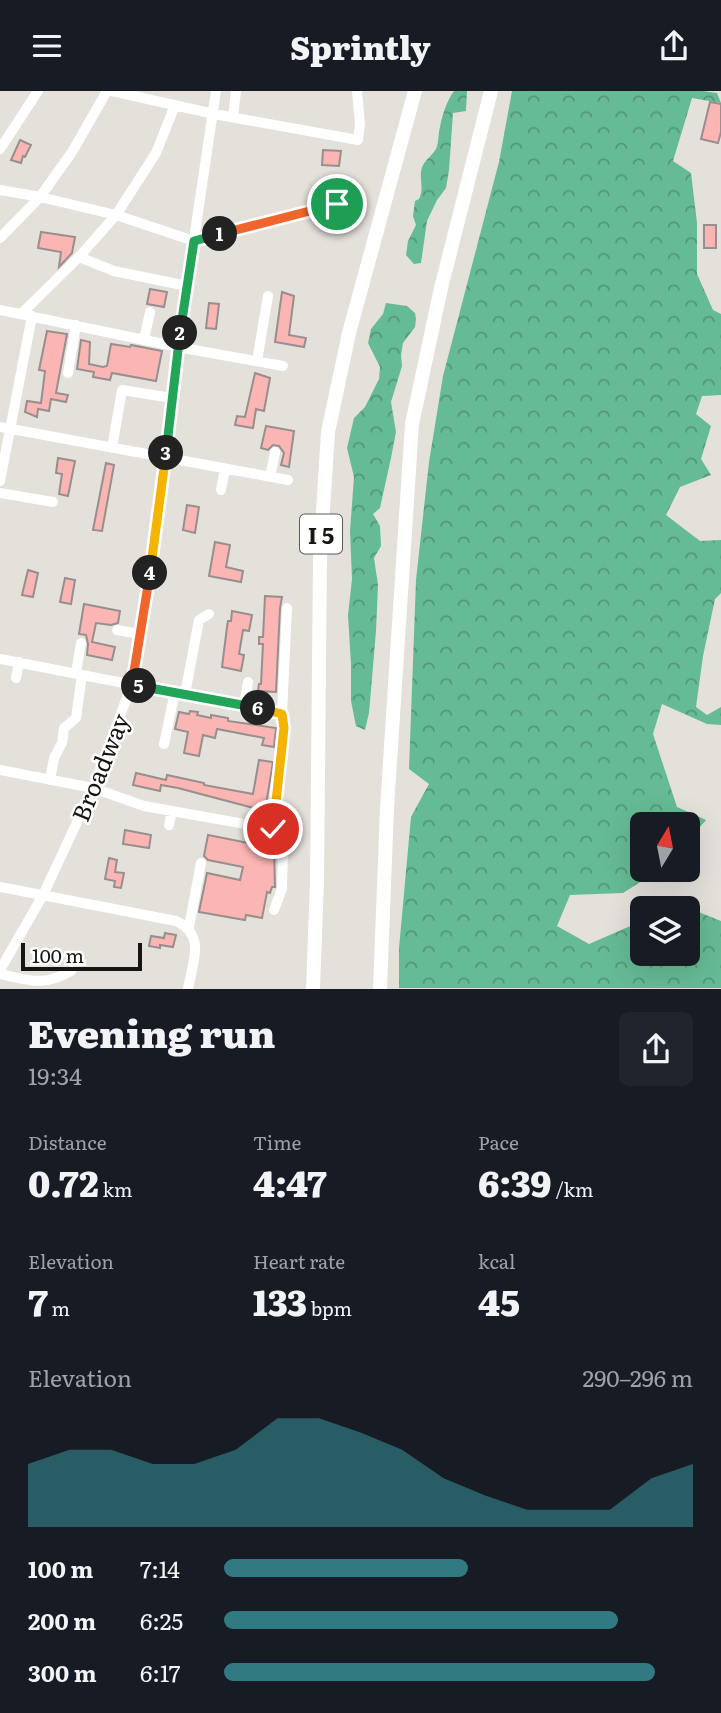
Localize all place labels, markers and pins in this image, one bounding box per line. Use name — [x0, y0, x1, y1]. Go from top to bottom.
pin — [307, 174, 367, 234]
pin: 1 — [202, 216, 238, 251]
pin: 2 — [162, 315, 198, 351]
pin: 3 — [148, 435, 184, 471]
pin: 4 — [132, 555, 168, 591]
pin: 5 — [122, 669, 156, 703]
pin: 6 — [240, 691, 276, 725]
pin — [243, 799, 303, 859]

